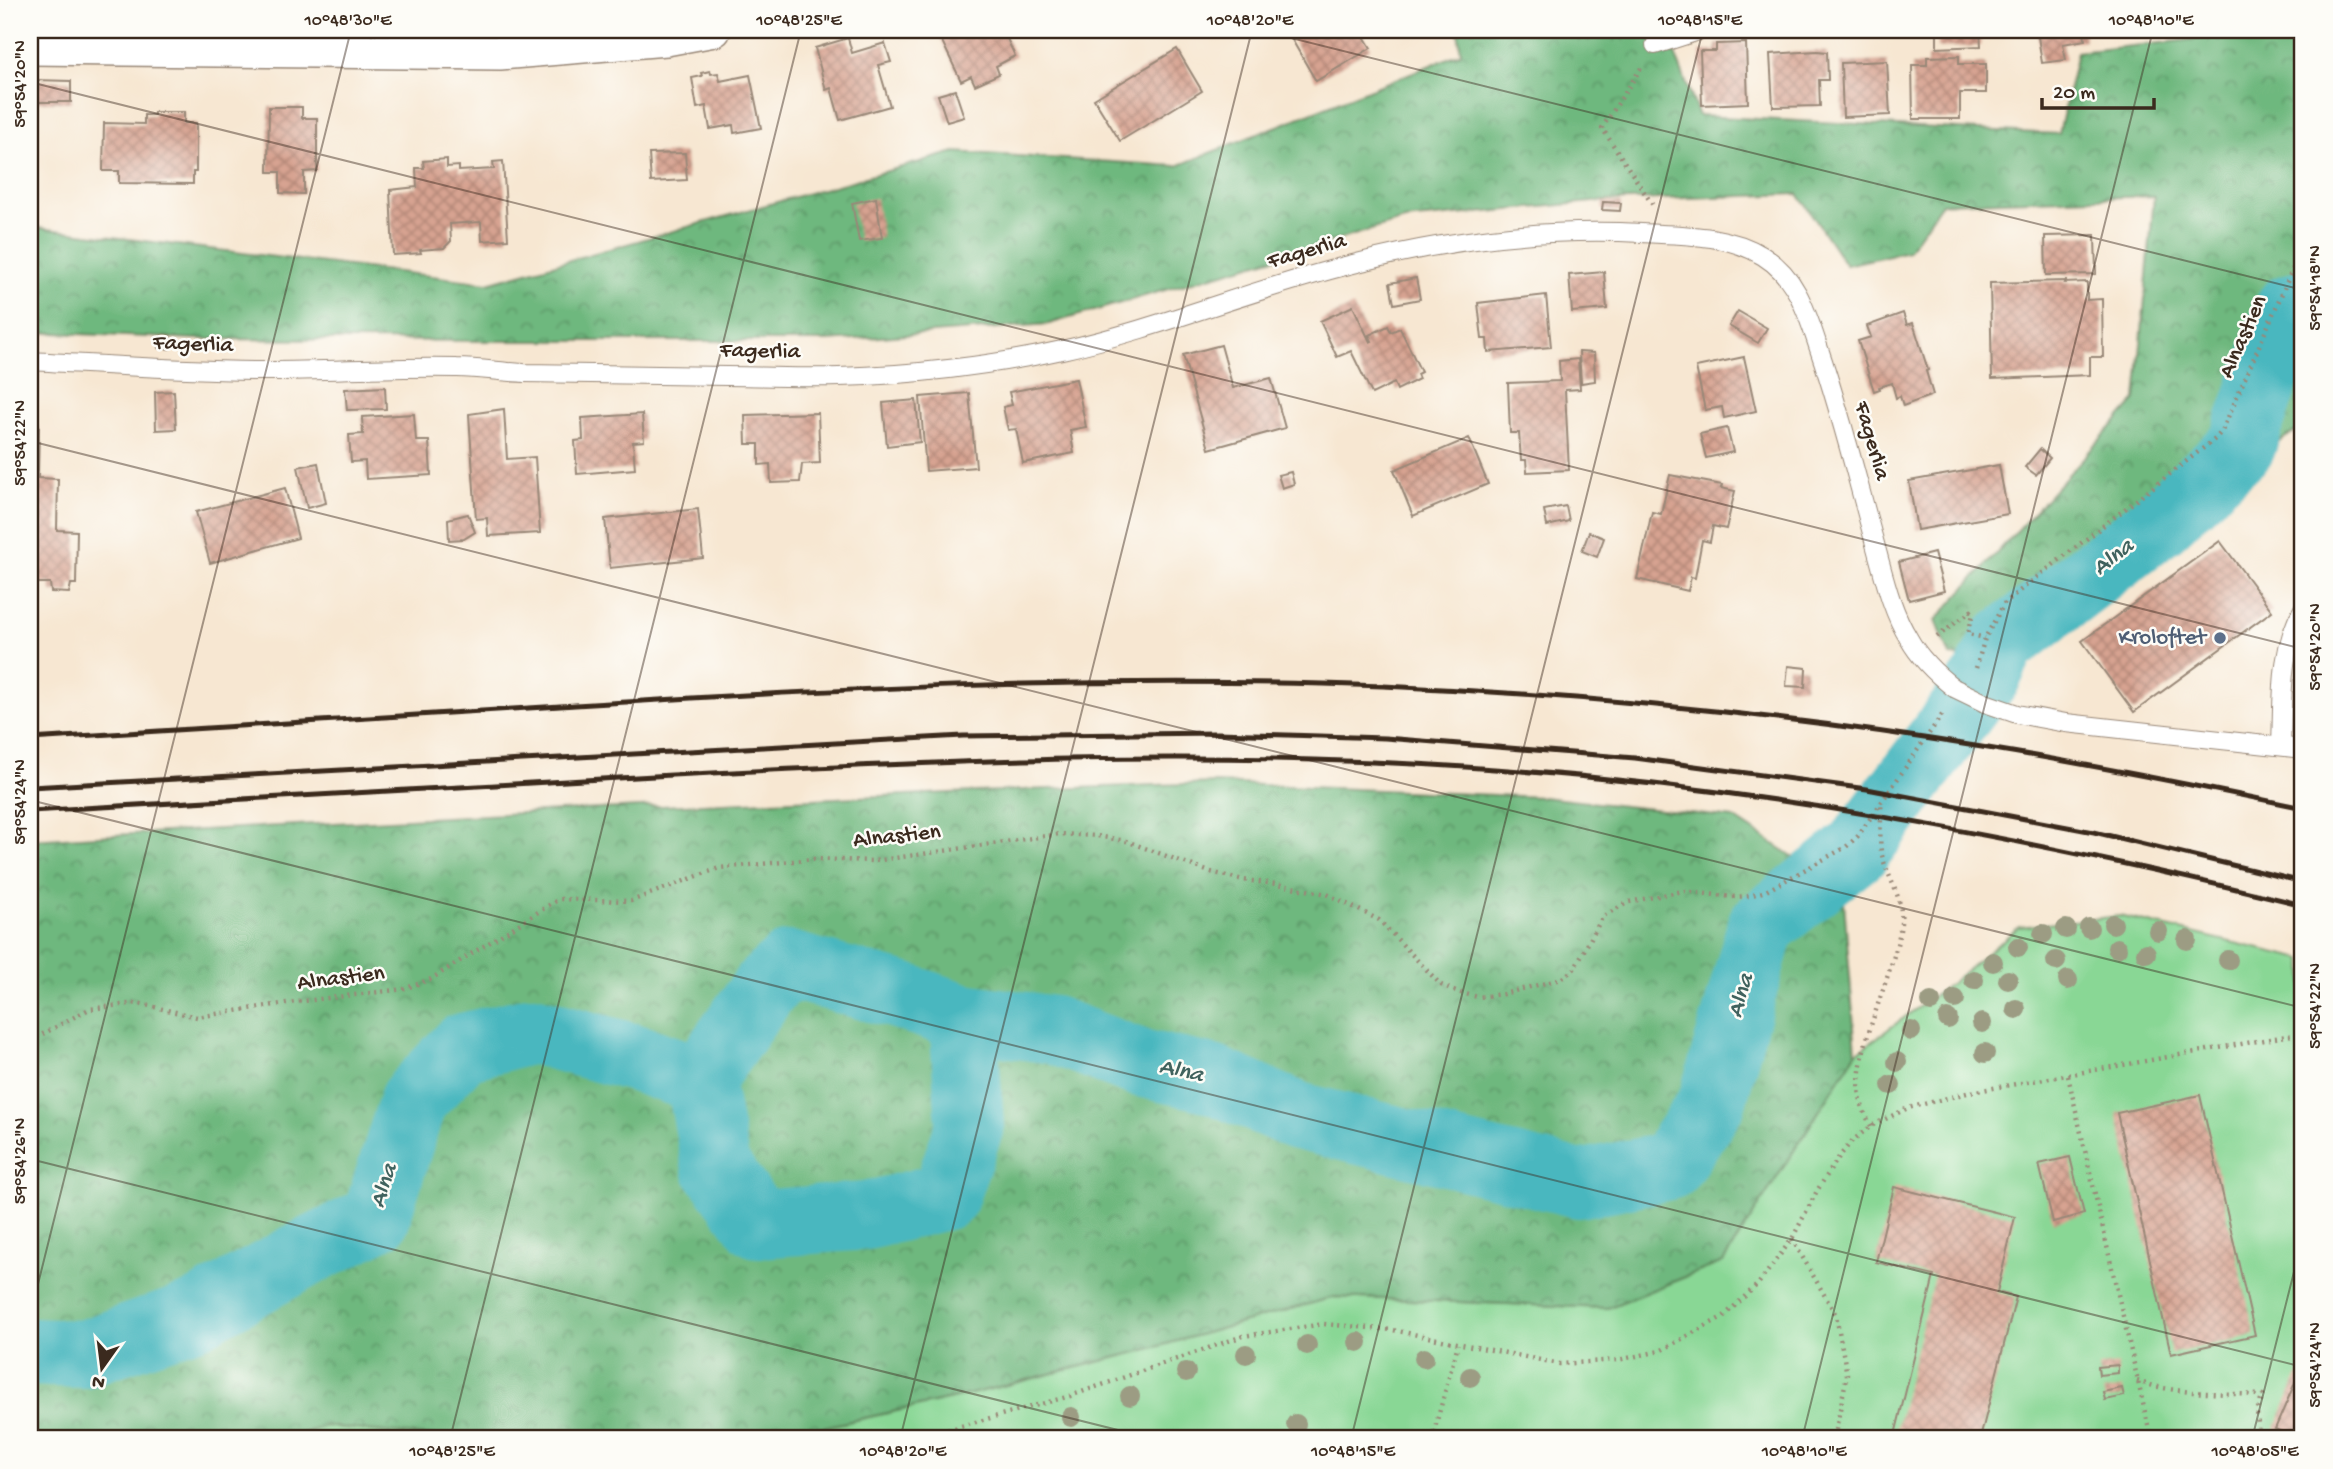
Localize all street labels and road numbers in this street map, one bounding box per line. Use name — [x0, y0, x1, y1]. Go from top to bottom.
street label: Fagerlia — [1264, 228, 1351, 276]
street label: Alnastien — [2214, 291, 2274, 383]
street label: Fagerlia — [151, 330, 235, 360]
street label: Fagerlia — [719, 338, 802, 366]
street label: Fagerlia — [1847, 398, 1895, 485]
street label: Alnastien — [852, 819, 942, 855]
street label: Alnastien — [296, 960, 386, 998]

